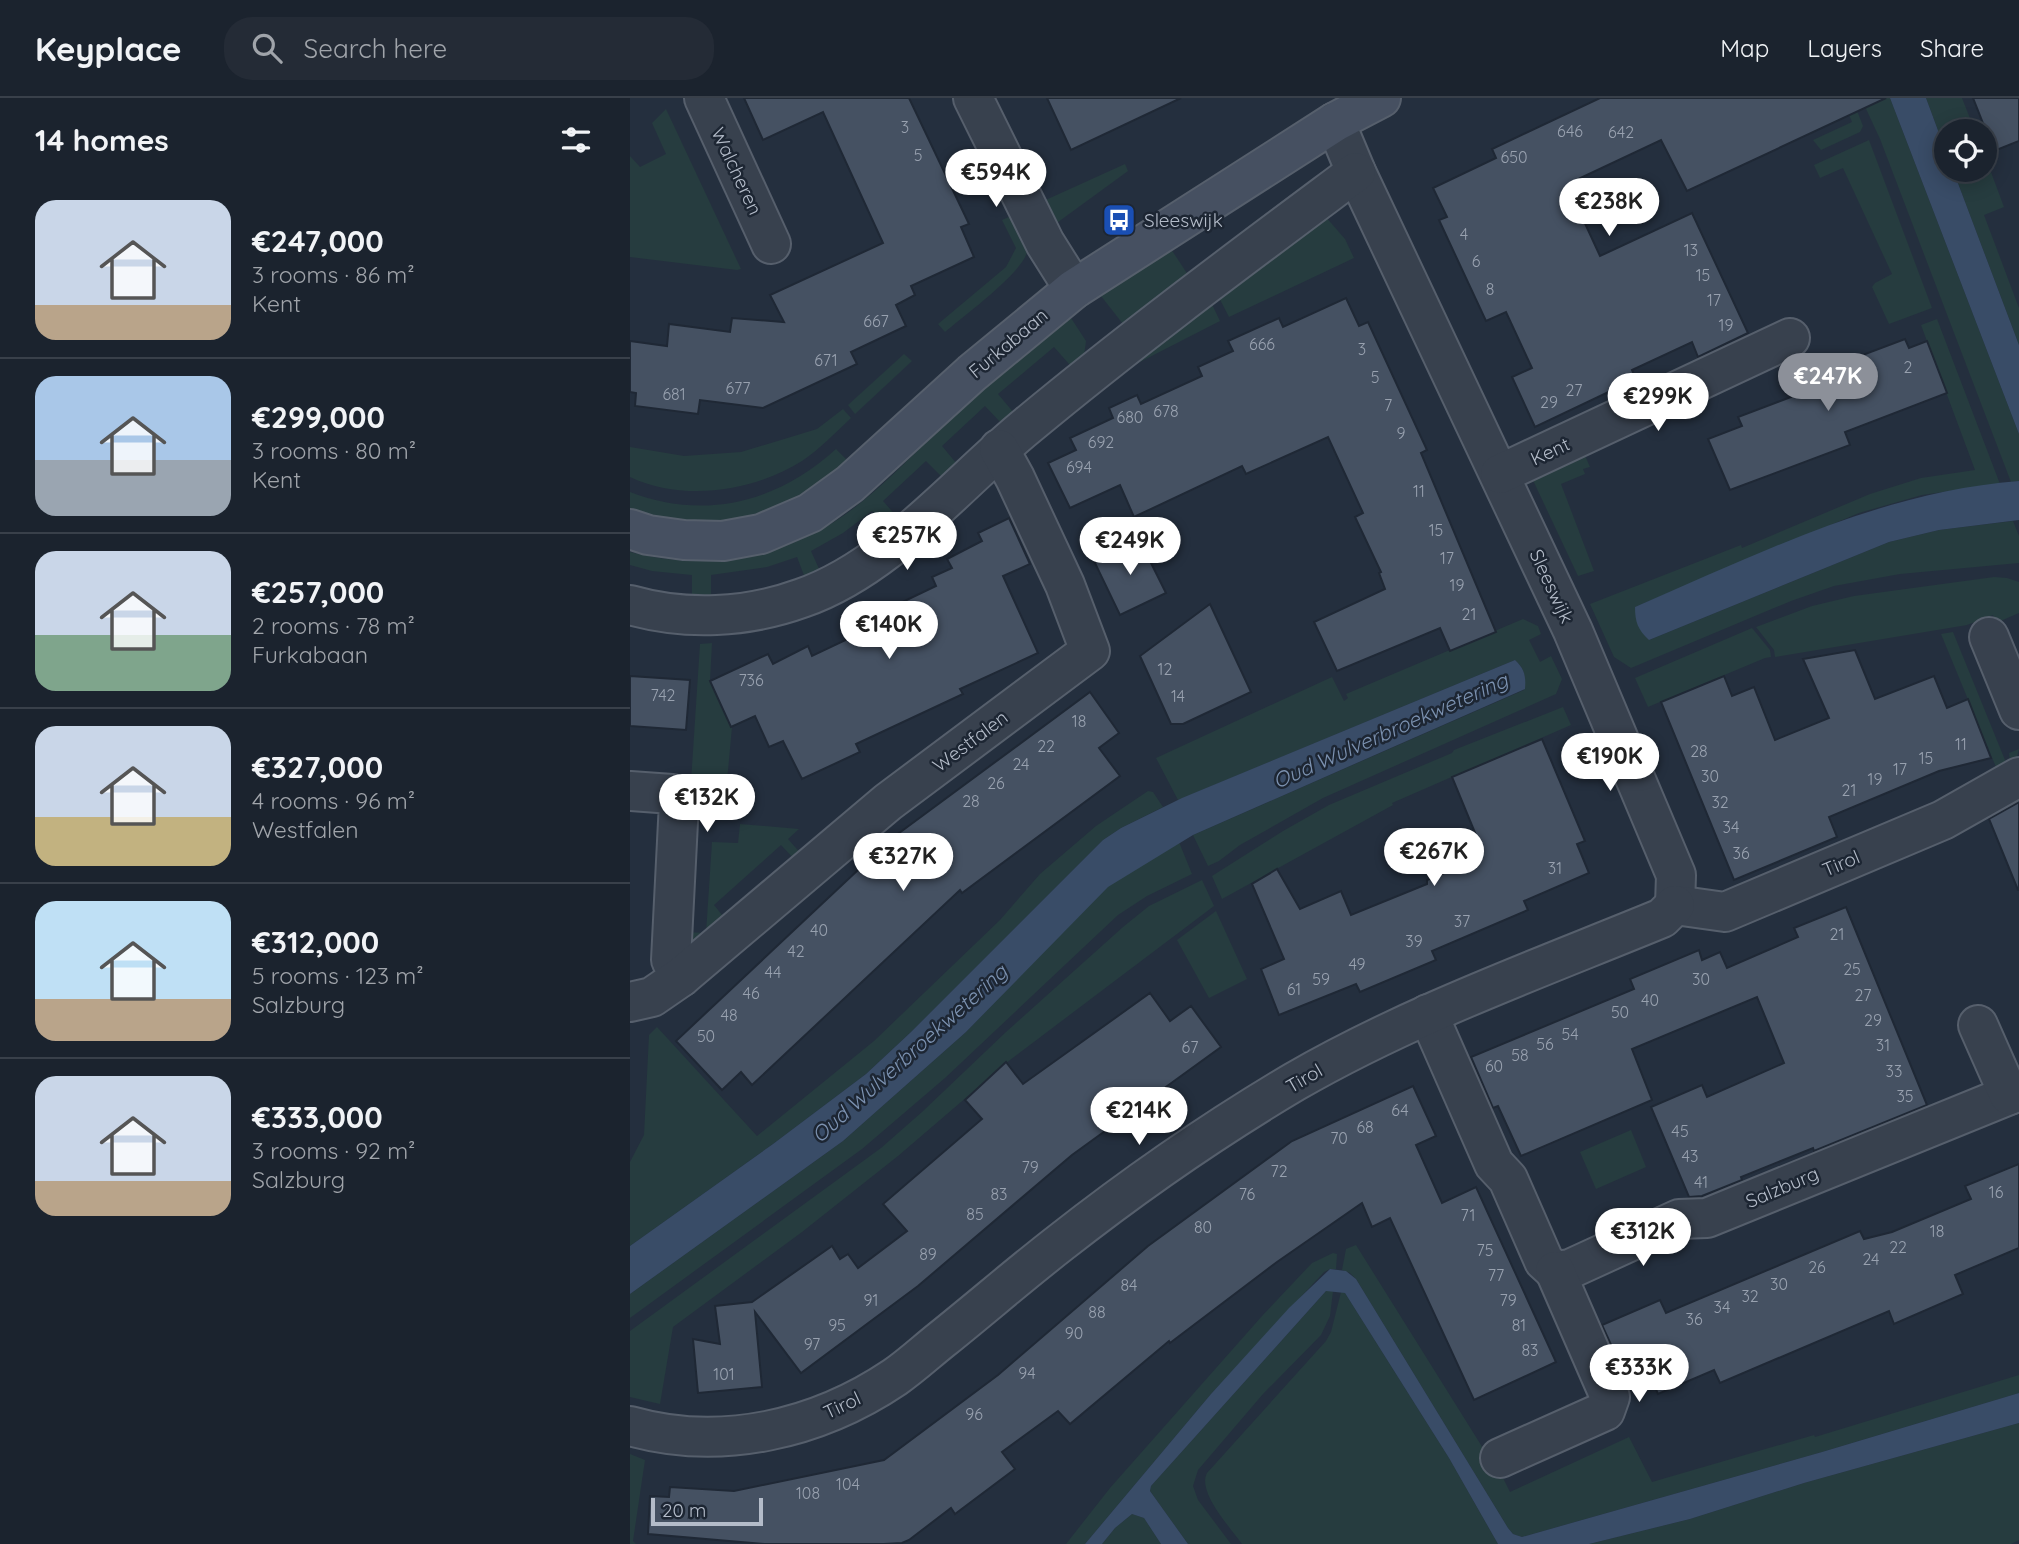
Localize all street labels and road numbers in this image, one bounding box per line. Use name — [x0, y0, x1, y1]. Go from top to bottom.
street label: Walcheren — [706, 123, 768, 219]
street label: Furkabaan — [964, 303, 1052, 383]
street label: Kent — [1527, 432, 1573, 470]
street label: Sleeswijk — [1524, 545, 1580, 627]
street label: Westfalen — [928, 705, 1012, 777]
street label: Tirol — [1819, 844, 1863, 882]
street label: Tirol — [1281, 1058, 1327, 1098]
street label: Salzburg — [1742, 1161, 1822, 1213]
street label: Tirol — [820, 1386, 864, 1424]

